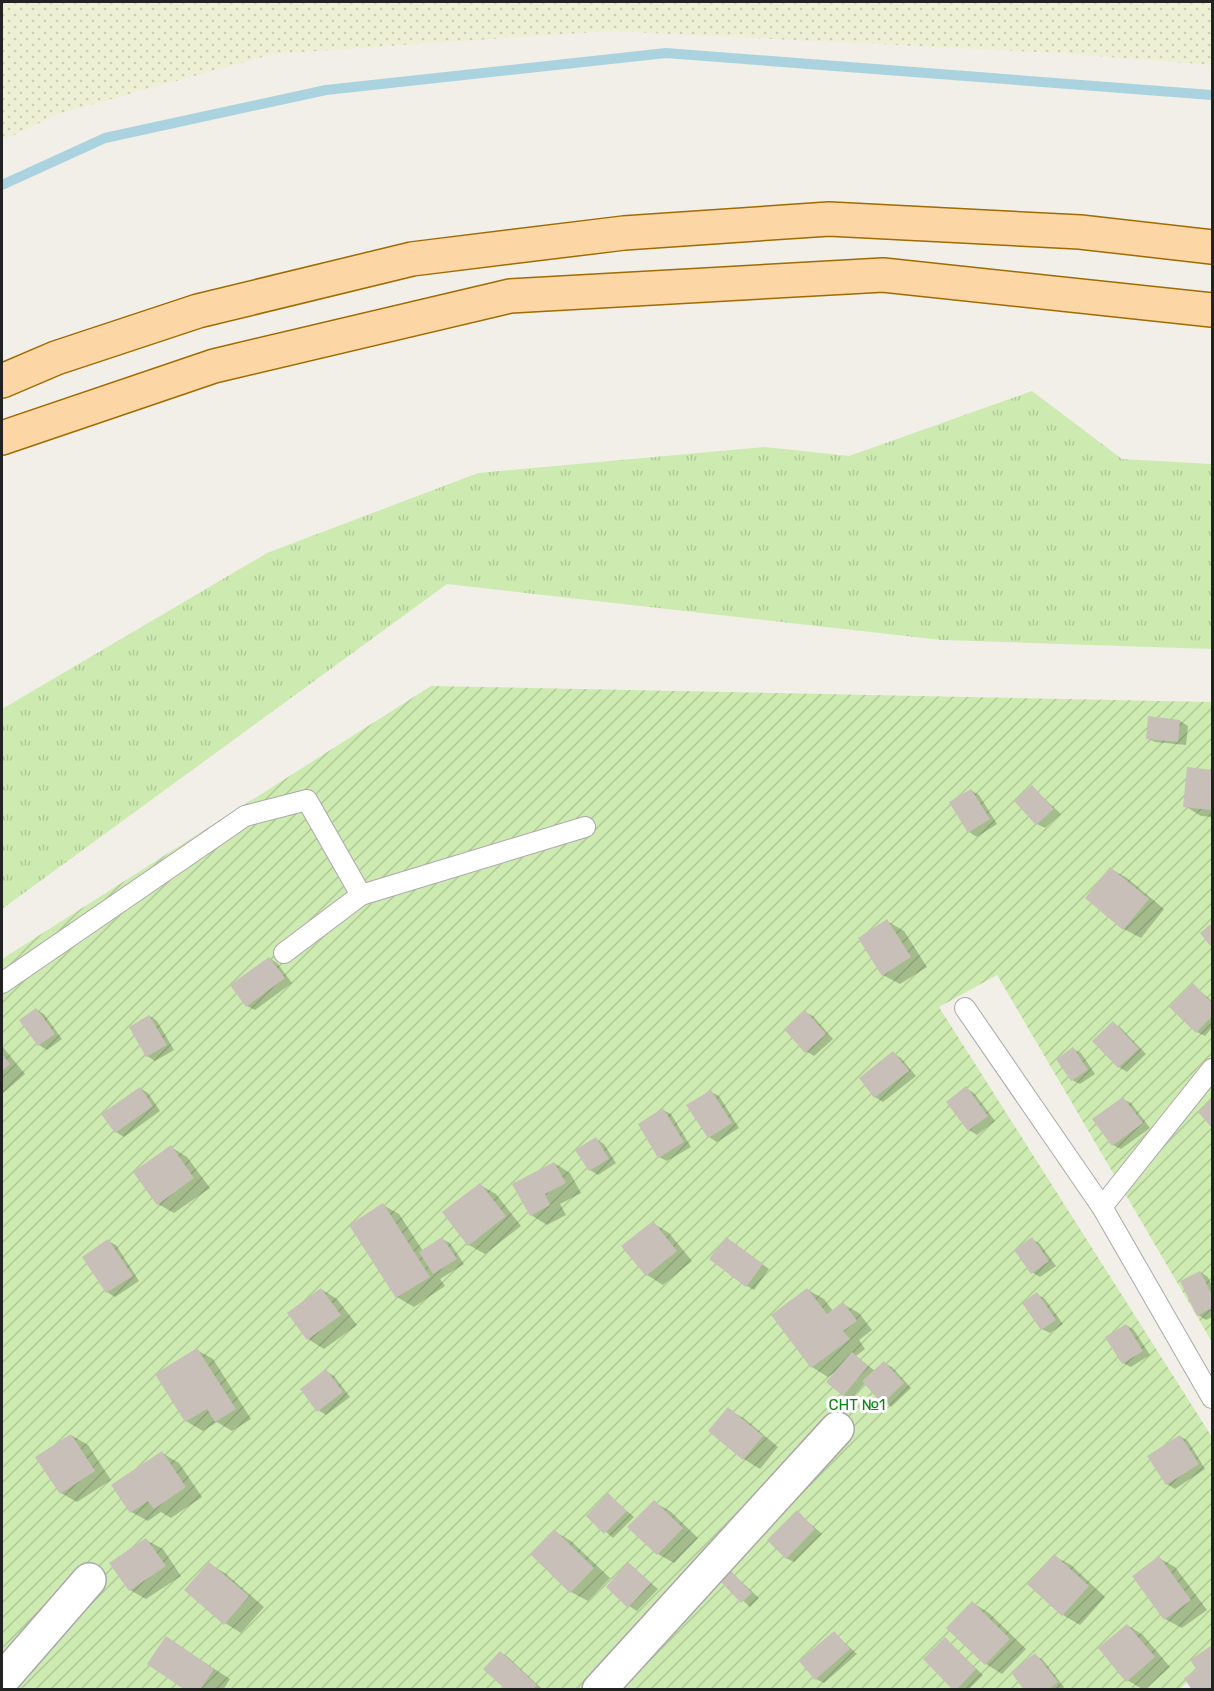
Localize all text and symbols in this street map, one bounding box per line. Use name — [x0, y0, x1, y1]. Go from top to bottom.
park label: СНТ №1 — [829, 1396, 885, 1414]

